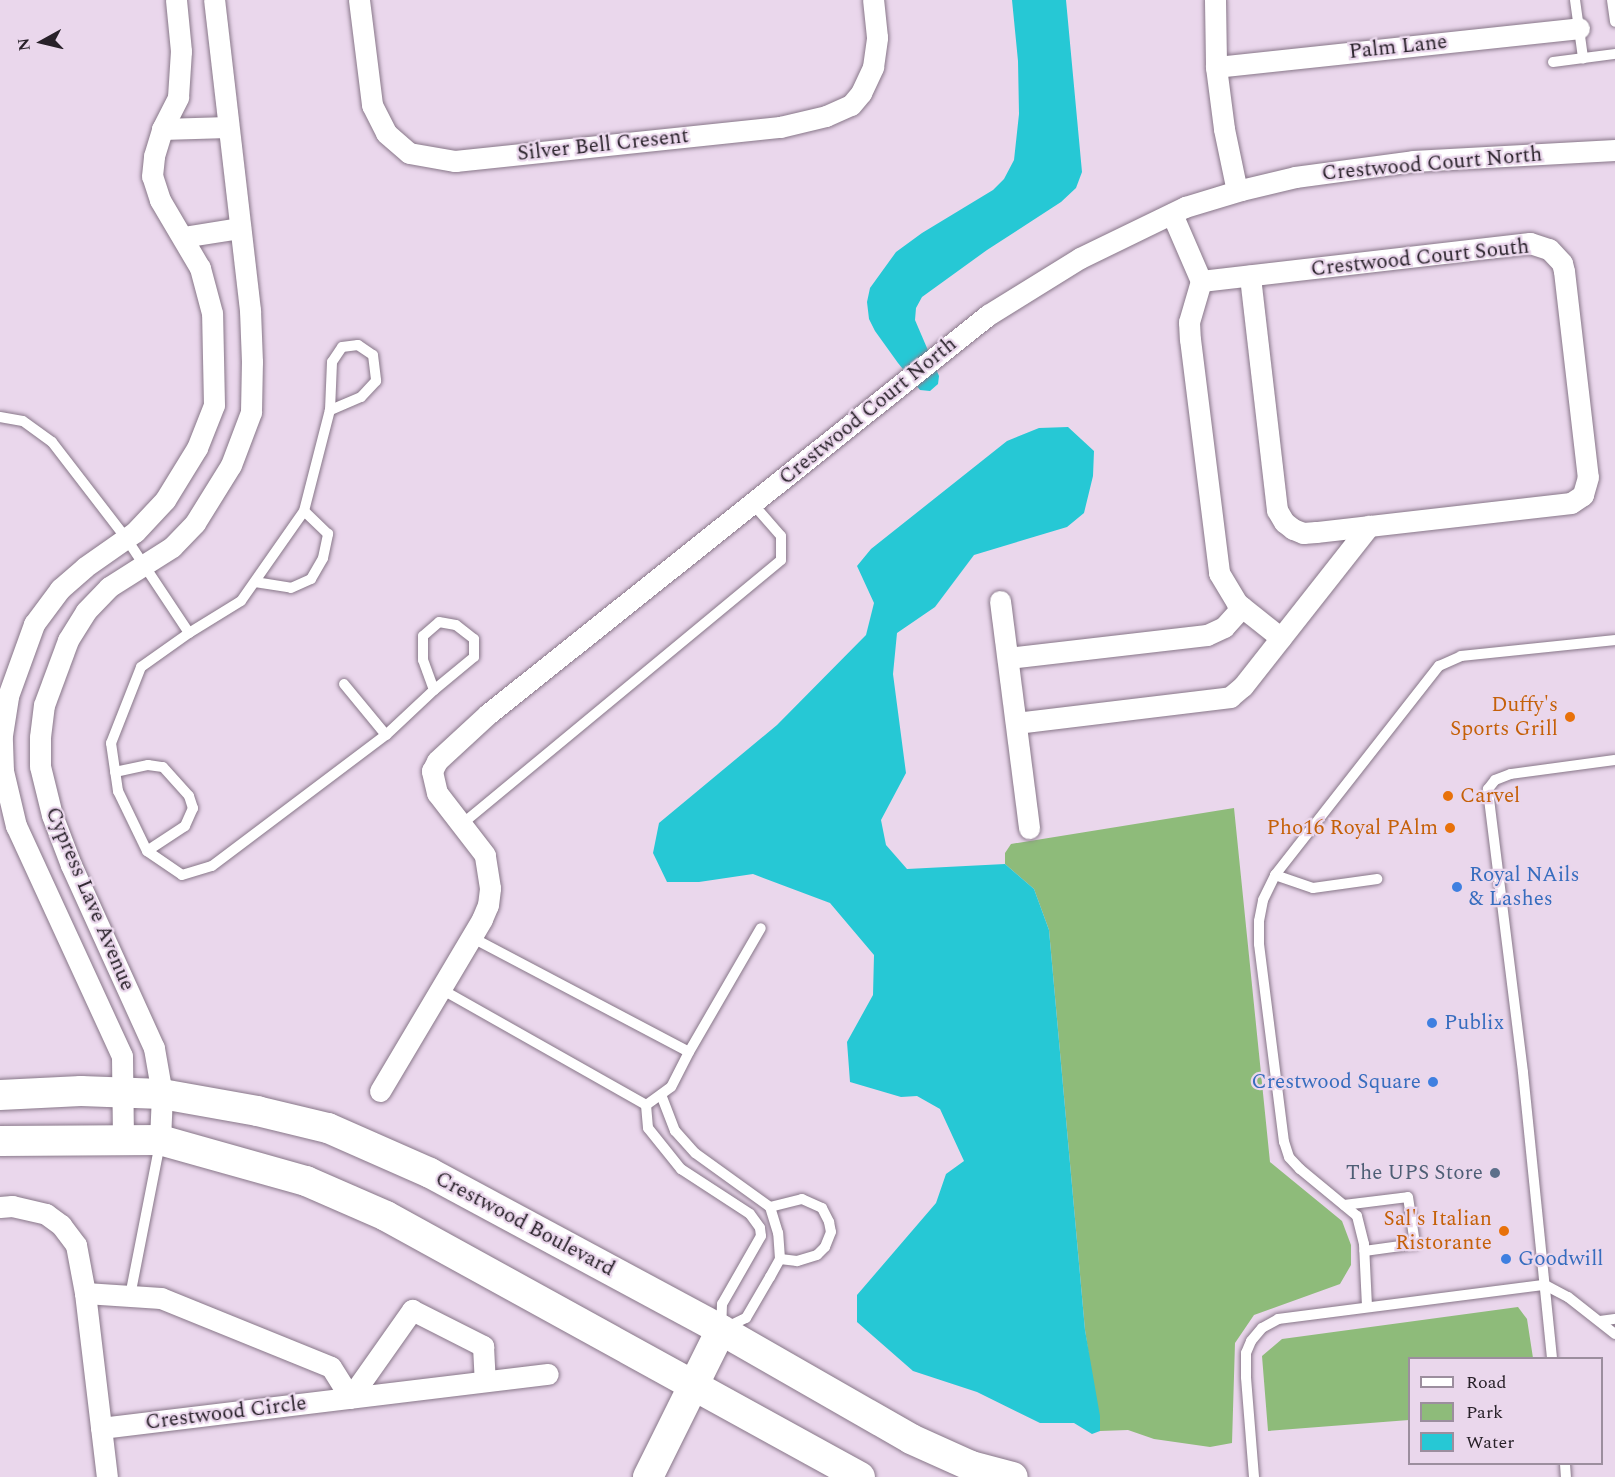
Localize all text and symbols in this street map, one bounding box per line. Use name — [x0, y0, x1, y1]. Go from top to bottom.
north arrow — [12, 12, 72, 72]
street label: Palm Lane — [1348, 29, 1448, 65]
text: N — [11, 36, 37, 53]
street label: Silver Bell Cresent — [516, 123, 690, 167]
street label: Crestwood Court North — [1321, 142, 1543, 186]
street label: Crestwood Court South — [1310, 234, 1530, 282]
street label: Crestwood Court North — [774, 332, 962, 490]
place label: Duffy's Sports Grill — [1450, 692, 1558, 742]
marker: Duffy's Sports Grill — [1563, 710, 1577, 724]
place label: Carvel — [1460, 783, 1520, 809]
marker: Carvel — [1441, 789, 1455, 803]
street label: Cypress Lave Avenue — [40, 803, 140, 995]
place label: Pho16 Royal PAlm — [1266, 815, 1438, 841]
marker: Pho16 Royal PAlm — [1443, 821, 1457, 835]
place label: Royal NAils & Lashes — [1469, 862, 1580, 912]
marker: Royal NAils & Lashes — [1450, 880, 1464, 894]
place label: Publix — [1444, 1010, 1504, 1036]
marker: Publix — [1425, 1016, 1439, 1030]
place label: Crestwood Square — [1251, 1069, 1421, 1095]
marker: Crestwood Square — [1426, 1075, 1440, 1089]
place label: The UPS Store — [1346, 1160, 1483, 1186]
street label: Crestwood Boulevard — [431, 1166, 619, 1282]
marker: The UPS Store — [1488, 1166, 1502, 1180]
place label: Sal's Italian Ristorante — [1383, 1206, 1492, 1256]
marker: Sal's Italian Ristorante — [1497, 1224, 1511, 1238]
place label: Goodwill — [1518, 1246, 1603, 1272]
marker: Goodwill — [1499, 1252, 1513, 1266]
legend — [1408, 1357, 1603, 1465]
text: Road — [1466, 1369, 1507, 1396]
street label: Crestwood Circle — [144, 1391, 308, 1435]
text: Park — [1466, 1399, 1503, 1426]
text: Water — [1466, 1429, 1514, 1456]

